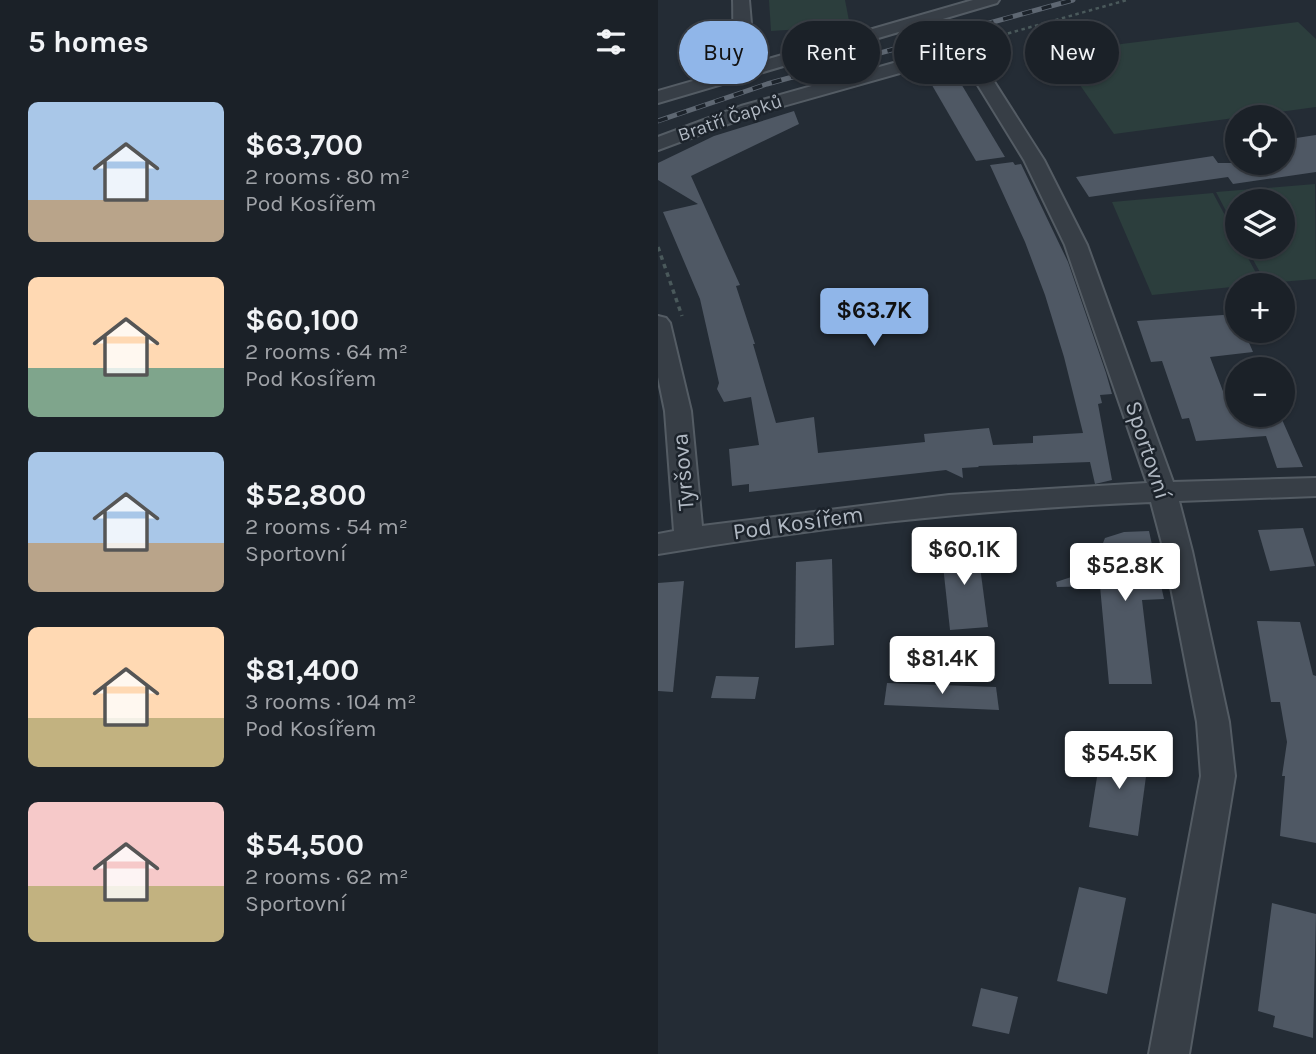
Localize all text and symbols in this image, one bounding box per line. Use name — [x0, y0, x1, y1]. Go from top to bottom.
chip: Buy — [679, 21, 768, 84]
chip: Rent — [782, 21, 880, 84]
chip: Filters — [894, 21, 1011, 84]
chip: New — [1025, 21, 1119, 84]
icon: filters — [592, 23, 630, 61]
text: 5 homes — [28, 24, 149, 60]
street label: Bratří Čapků — [675, 90, 785, 146]
map controls — [1225, 105, 1295, 427]
button: locate — [1225, 105, 1295, 175]
text: $63,700 — [245, 127, 363, 163]
icon: home — [84, 130, 168, 214]
text: 2 rooms · 80 m² — [245, 163, 410, 190]
button: layers — [1225, 189, 1295, 259]
text: Pod Kosířem — [245, 190, 377, 217]
button: + — [1225, 273, 1295, 343]
pin: $63.7K — [817, 288, 931, 348]
text: $63.7K — [836, 297, 912, 324]
text: $60,100 — [245, 302, 359, 338]
icon: home — [84, 305, 168, 389]
text: 2 rooms · 64 m² — [245, 338, 408, 365]
button: − — [1225, 357, 1295, 427]
text: Pod Kosířem — [245, 365, 377, 392]
street label: Sportovní — [1119, 397, 1177, 503]
street label: Tyršova — [666, 432, 700, 512]
text: $52,800 — [245, 477, 366, 513]
icon: home — [84, 480, 168, 564]
street label: Pod Kosířem — [731, 500, 865, 546]
text: 2 rooms · 54 m² — [245, 513, 408, 540]
pin: $60.1K — [907, 528, 1021, 587]
text: $60.1K — [928, 536, 1000, 563]
text: Sportovní — [245, 540, 347, 567]
pin: $52.8K — [1068, 544, 1182, 603]
text: $52.8K — [1086, 552, 1164, 579]
pin: $81.4K — [885, 636, 999, 696]
text: $81.4K — [906, 645, 978, 672]
text: $81,400 — [245, 652, 359, 688]
icon: home — [84, 655, 168, 739]
text: 3 rooms · 104 m² — [245, 688, 416, 715]
text: Pod Kosířem — [245, 715, 377, 742]
pin: $54.5K — [1062, 732, 1176, 791]
text: $54.5K — [1081, 740, 1157, 767]
text: $54,500 — [245, 827, 364, 863]
icon: home — [84, 830, 168, 914]
text: 2 rooms · 62 m² — [245, 863, 409, 890]
text: Sportovní — [245, 890, 347, 917]

